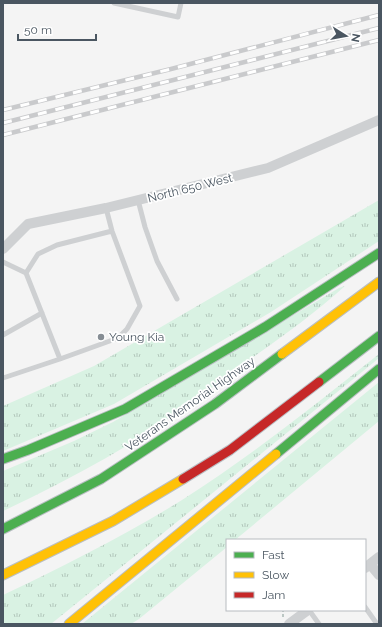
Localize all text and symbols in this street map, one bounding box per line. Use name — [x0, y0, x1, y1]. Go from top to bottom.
scale bar — [18, 16, 96, 42]
north arrow — [326, 16, 366, 56]
text: 50 m — [24, 23, 52, 37]
text: N — [348, 32, 363, 43]
street label: North 650 West — [146, 171, 234, 205]
place label: Young Kia — [109, 330, 164, 344]
marker: Young Kia — [96, 332, 106, 342]
street label: Veterans Memorial Highway — [122, 354, 258, 454]
legend — [226, 539, 366, 611]
text: Fast — [262, 548, 285, 562]
text: Slow — [262, 568, 289, 582]
text: Jam — [262, 588, 285, 602]

